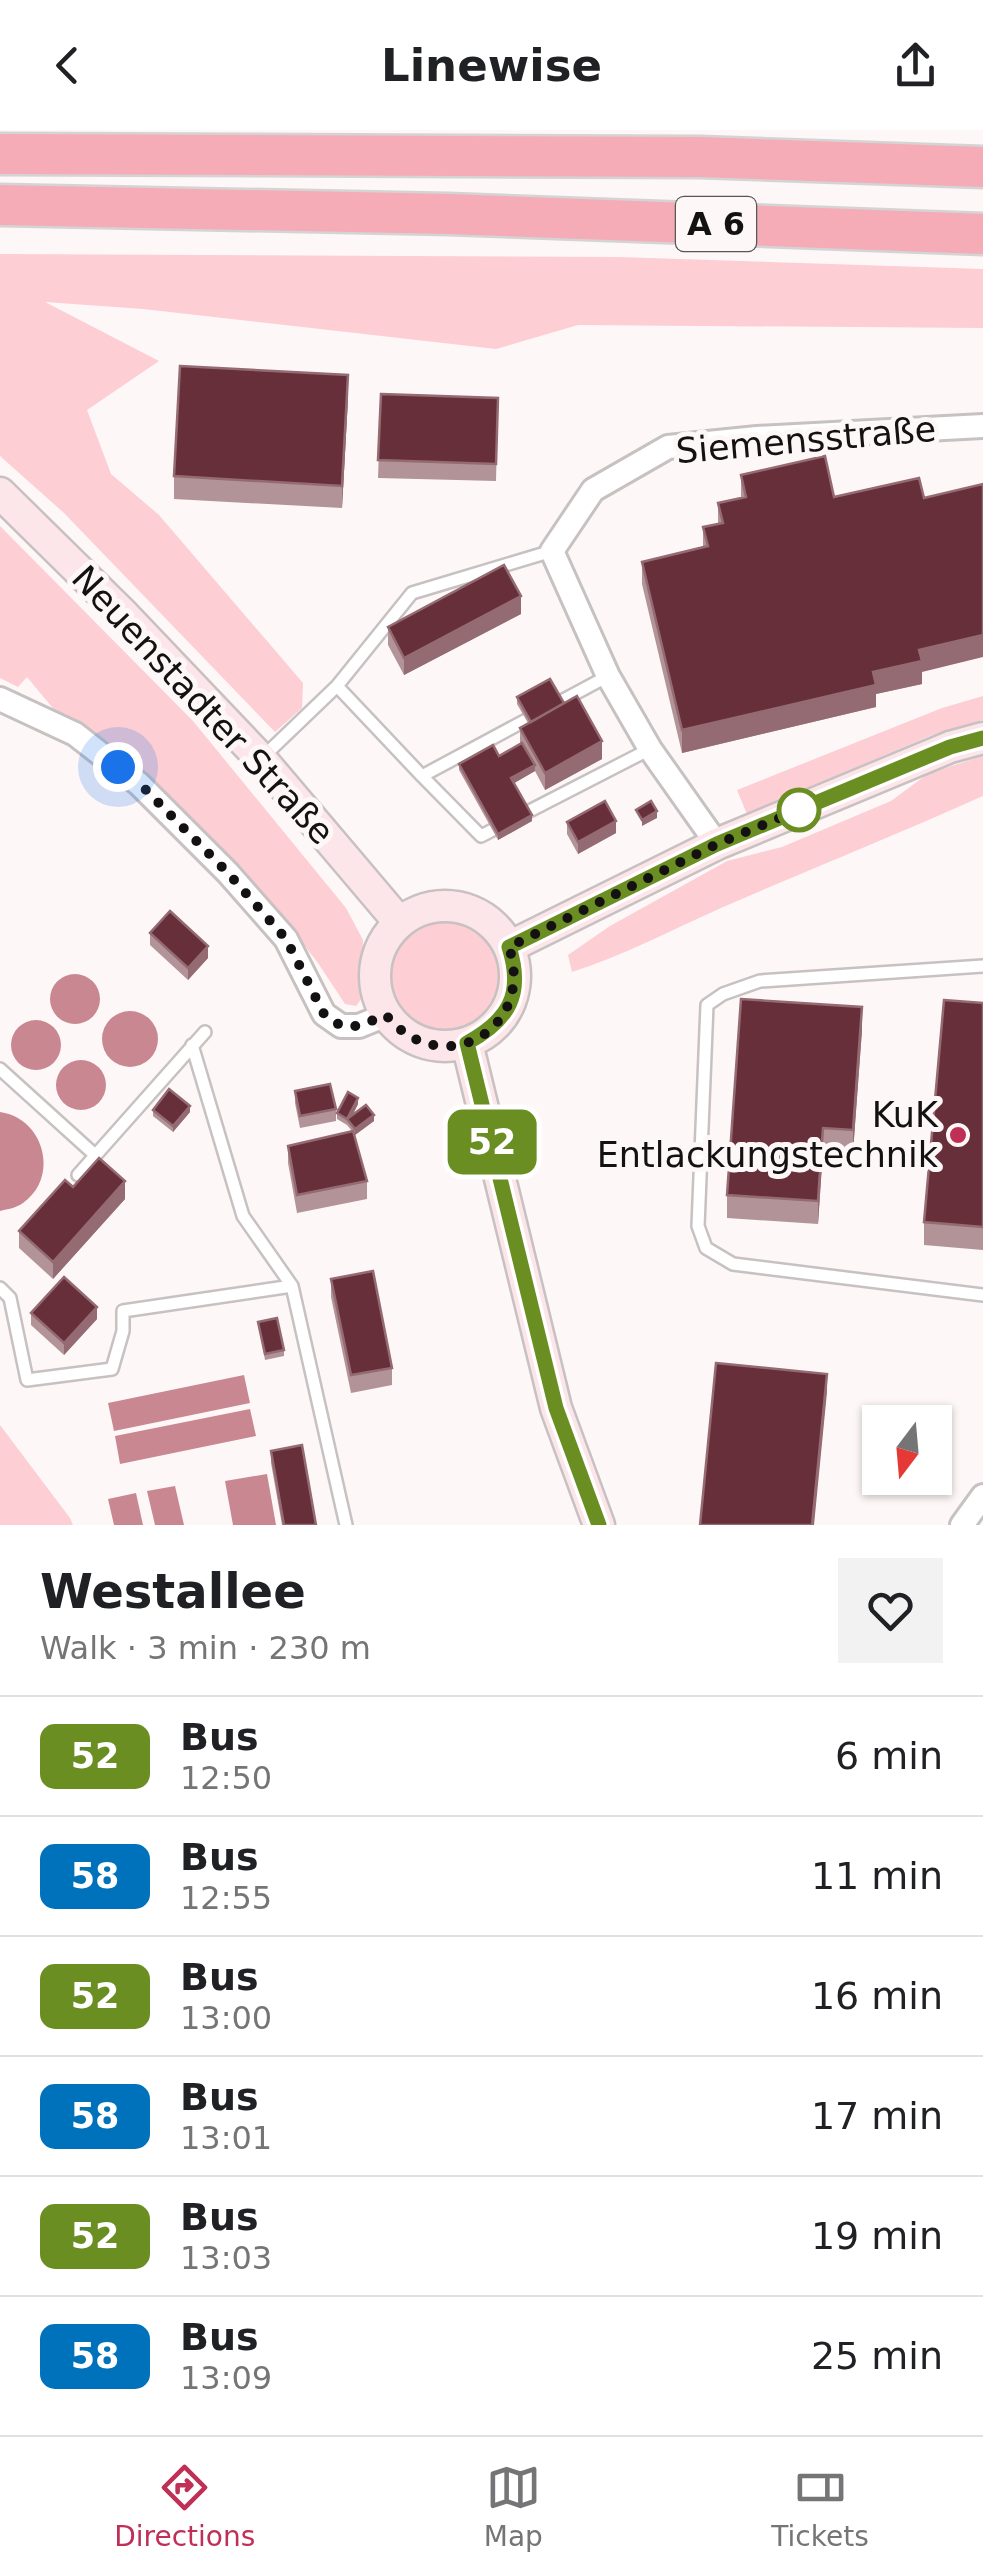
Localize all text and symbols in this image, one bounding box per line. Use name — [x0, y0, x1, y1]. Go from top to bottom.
icon: back — [40, 38, 95, 93]
icon: share — [888, 38, 943, 93]
text: Linewise — [381, 39, 602, 92]
road number: A 6 — [676, 197, 756, 251]
street label: Siemensstraße — [674, 409, 938, 471]
street label: Neuenstadter Straße — [64, 558, 342, 852]
your location — [93, 742, 143, 792]
unlabelled marker — [778, 789, 820, 831]
place label: KuK Entlackungstechnik — [597, 1095, 939, 1175]
line badge: 52 — [447, 1110, 537, 1174]
text: 52 — [468, 1122, 516, 1162]
marker: KuK Entlackungstechnik — [947, 1124, 969, 1146]
north arrow — [862, 1405, 952, 1495]
map controls — [862, 1405, 952, 1495]
button: heart — [838, 1558, 943, 1663]
text: Westallee — [40, 1563, 306, 1619]
text: Walk · 3 min · 230 m — [40, 1629, 371, 1667]
text: Bus — [180, 1715, 259, 1759]
text: 6 min — [835, 1734, 943, 1778]
text: 52 — [71, 1736, 119, 1776]
text: 12:50 — [180, 1759, 272, 1797]
text: Bus — [180, 1835, 259, 1879]
text: 11 min — [811, 1854, 943, 1898]
text: 58 — [71, 1856, 119, 1896]
text: 12:55 — [180, 1879, 272, 1917]
text: Bus — [180, 1955, 259, 1999]
text: 16 min — [811, 1974, 943, 2018]
text: 52 — [71, 1976, 119, 2016]
text: 13:00 — [180, 1999, 272, 2037]
text: Bus — [180, 2075, 259, 2119]
text: 17 min — [811, 2094, 943, 2138]
text: 58 — [71, 2096, 119, 2136]
text: 13:01 — [180, 2119, 272, 2157]
text: Bus — [180, 2195, 259, 2239]
text: 19 min — [811, 2214, 943, 2258]
text: 52 — [71, 2216, 119, 2256]
text: 13:03 — [180, 2239, 272, 2277]
text: Bus — [180, 2315, 259, 2359]
text: 25 min — [811, 2334, 943, 2378]
text: 58 — [71, 2336, 119, 2376]
text: 13:09 — [180, 2359, 272, 2397]
tab: Directions — [114, 2460, 255, 2553]
tab: Map — [484, 2460, 543, 2553]
tab: Tickets — [771, 2460, 869, 2553]

